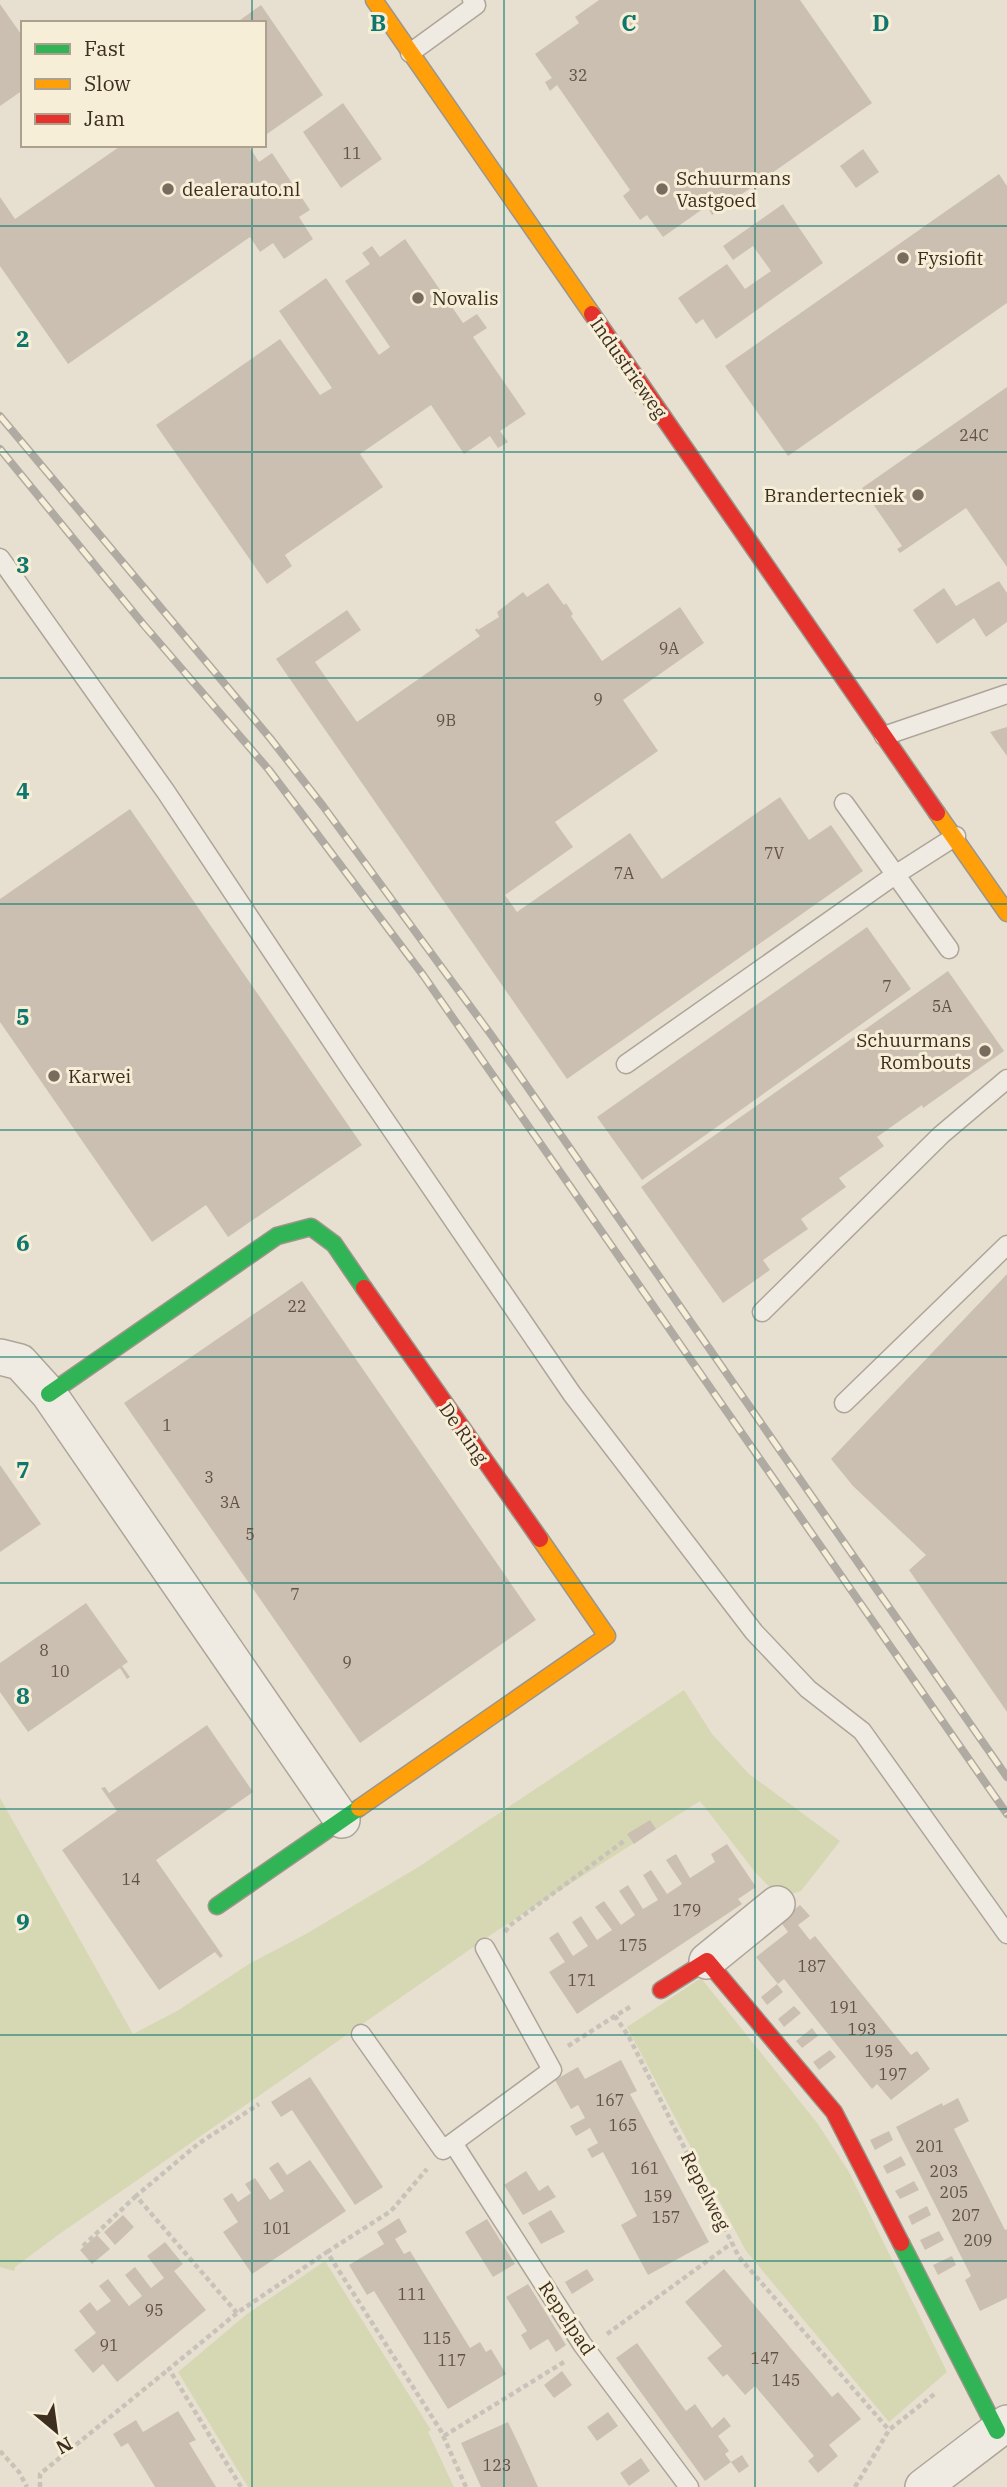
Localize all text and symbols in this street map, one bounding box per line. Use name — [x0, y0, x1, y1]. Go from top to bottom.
text: B — [370, 7, 386, 37]
text: C — [621, 7, 637, 37]
text: D — [872, 7, 890, 37]
legend — [21, 21, 266, 147]
text: Fast — [84, 34, 125, 62]
house number: 32 — [568, 65, 588, 85]
text: Slow — [84, 69, 131, 97]
text: Jam — [84, 104, 125, 132]
house number: 11 — [342, 143, 362, 163]
place label: Schuurmans Vastgoed — [676, 166, 791, 212]
place label: dealerauto.nl — [182, 177, 301, 201]
marker: dealerauto.nl — [160, 181, 176, 197]
marker: Schuurmans Vastgoed — [654, 181, 670, 197]
place label: Fysiofit — [917, 246, 984, 270]
marker: Fysiofit — [895, 250, 911, 266]
place label: Novalis — [432, 286, 498, 310]
marker: Novalis — [410, 290, 426, 306]
street label: Industrieweg — [585, 313, 673, 424]
text: 2 — [16, 323, 30, 353]
house number: 24C — [959, 425, 989, 445]
place label: Brandertecniek — [764, 483, 904, 507]
marker: Brandertecniek — [910, 487, 926, 503]
text: 3 — [16, 549, 30, 579]
house number: 9A — [659, 638, 679, 658]
house number: 9 — [593, 689, 603, 709]
house number: 9B — [436, 710, 456, 730]
text: 4 — [16, 775, 30, 805]
house number: 7V — [764, 843, 784, 863]
house number: 7A — [614, 863, 634, 883]
house number: 7 — [882, 976, 892, 996]
house number: 5A — [932, 996, 952, 1016]
text: 5 — [16, 1001, 30, 1031]
place label: Schuurmans Rombouts — [856, 1028, 971, 1074]
marker: Schuurmans Rombouts — [977, 1043, 993, 1059]
place label: Karwei — [68, 1064, 131, 1088]
marker: Karwei — [46, 1068, 62, 1084]
text: 6 — [16, 1227, 30, 1257]
house number: 22 — [287, 1296, 307, 1316]
street label: De Ring — [434, 1398, 494, 1469]
house number: 1 — [162, 1415, 172, 1435]
text: 7 — [16, 1454, 30, 1484]
house number: 3 — [204, 1467, 214, 1487]
house number: 3A — [220, 1492, 240, 1512]
house number: 5 — [245, 1524, 255, 1544]
house number: 7 — [290, 1584, 300, 1604]
house number: 8 — [39, 1640, 49, 1660]
house number: 9 — [342, 1652, 352, 1672]
house number: 10 — [50, 1661, 70, 1681]
text: 8 — [16, 1680, 30, 1710]
house number: 14 — [121, 1869, 141, 1889]
house number: 179 — [673, 1900, 701, 1920]
text: 9 — [16, 1906, 30, 1936]
house number: 175 — [619, 1935, 647, 1955]
house number: 187 — [798, 1956, 826, 1976]
house number: 171 — [568, 1970, 596, 1990]
house number: 191 — [830, 1997, 858, 2017]
house number: 193 — [848, 2019, 876, 2039]
house number: 195 — [865, 2041, 893, 2061]
house number: 197 — [879, 2064, 907, 2084]
house number: 167 — [596, 2090, 624, 2110]
house number: 165 — [609, 2115, 637, 2135]
house number: 201 — [916, 2136, 944, 2156]
street label: Repelweg — [676, 2147, 736, 2235]
house number: 161 — [631, 2158, 659, 2178]
house number: 203 — [930, 2161, 958, 2181]
house number: 205 — [940, 2182, 968, 2202]
house number: 159 — [644, 2186, 672, 2206]
house number: 207 — [952, 2205, 980, 2225]
house number: 157 — [652, 2207, 680, 2227]
house number: 101 — [263, 2218, 291, 2238]
house number: 209 — [964, 2230, 992, 2250]
street label: Repelpad — [534, 2276, 600, 2360]
house number: 111 — [398, 2284, 426, 2304]
house number: 95 — [144, 2300, 164, 2320]
house number: 115 — [423, 2328, 451, 2348]
house number: 91 — [99, 2335, 119, 2355]
house number: 147 — [751, 2348, 779, 2368]
house number: 117 — [438, 2350, 466, 2370]
house number: 145 — [772, 2370, 800, 2390]
north arrow — [21, 2396, 91, 2466]
text: N — [52, 2432, 77, 2460]
house number: 123 — [483, 2455, 511, 2475]

